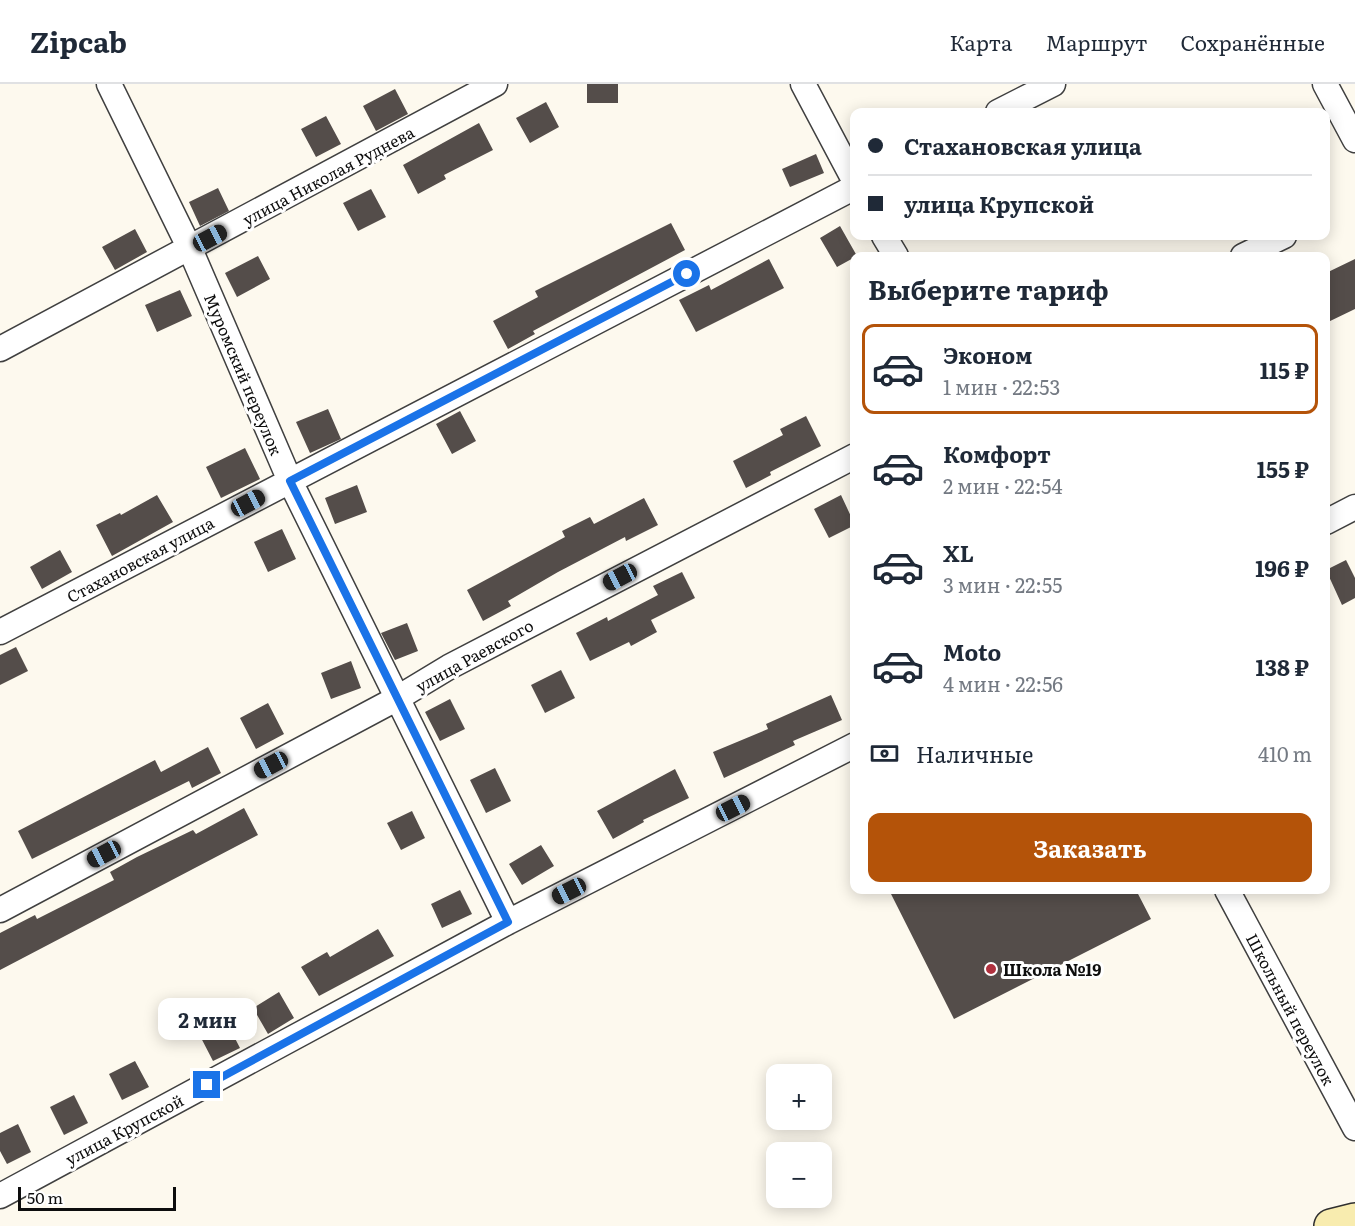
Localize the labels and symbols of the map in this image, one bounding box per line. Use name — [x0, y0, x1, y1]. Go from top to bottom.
street label: улица Николая Руднева — [238, 119, 419, 231]
car — [190, 222, 230, 254]
route start — [673, 260, 700, 287]
street label: Муромский переулок — [199, 289, 289, 459]
car — [228, 487, 268, 519]
street label: Стахановская улица — [62, 510, 218, 608]
car — [600, 561, 640, 593]
street label: улица Раевского — [411, 613, 537, 697]
car — [251, 749, 291, 781]
car — [713, 792, 753, 824]
car — [84, 838, 124, 870]
car — [549, 875, 589, 907]
street label: Школьный переулок — [1241, 929, 1341, 1090]
place label: Школа №19 — [1003, 957, 1101, 981]
marker: Школа №19 — [984, 962, 998, 976]
callout: 2 мин — [158, 998, 256, 1040]
route end — [193, 1071, 220, 1098]
street label: улица Крупской — [61, 1088, 188, 1170]
scale bar — [18, 1184, 176, 1212]

